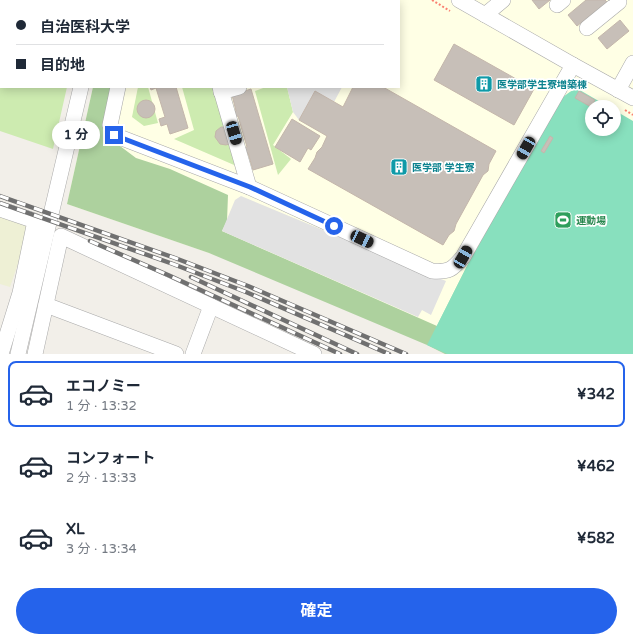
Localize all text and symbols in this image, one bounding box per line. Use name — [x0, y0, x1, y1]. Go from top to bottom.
text: 自治医科大学 — [40, 18, 130, 36]
text: 目的地 — [40, 56, 85, 74]
building icon: 医学部学生寮増築棟 — [474, 74, 494, 94]
place label: 医学部学生寮増築棟 — [497, 79, 587, 91]
map controls — [585, 100, 621, 136]
button: locate — [585, 100, 621, 136]
car — [225, 120, 243, 146]
callout: 1 分 — [52, 121, 100, 149]
route end — [105, 126, 123, 144]
text: 1 分 — [64, 127, 88, 143]
car — [515, 135, 537, 161]
building icon: 医学部 学生寮 — [389, 157, 409, 177]
place label: 医学部 学生寮 — [412, 162, 475, 174]
sports icon: 運動場 — [553, 210, 573, 230]
place label: 運動場 — [576, 215, 606, 227]
route start — [325, 217, 343, 235]
car — [349, 228, 375, 250]
car — [452, 244, 474, 270]
icon: car — [18, 376, 54, 412]
text: エコノミー — [66, 377, 141, 395]
text: ¥342 — [577, 385, 615, 403]
text: 1 分 · 13:32 — [66, 398, 137, 414]
icon: car — [18, 448, 54, 484]
text: コンフォート — [66, 449, 156, 467]
text: ¥462 — [577, 457, 615, 475]
text: 2 分 · 13:33 — [66, 470, 137, 486]
icon: car — [18, 520, 54, 556]
text: XL — [66, 520, 85, 538]
text: ¥582 — [577, 529, 615, 547]
text: 3 分 · 13:34 — [66, 541, 137, 557]
button: 確定 — [16, 588, 617, 634]

